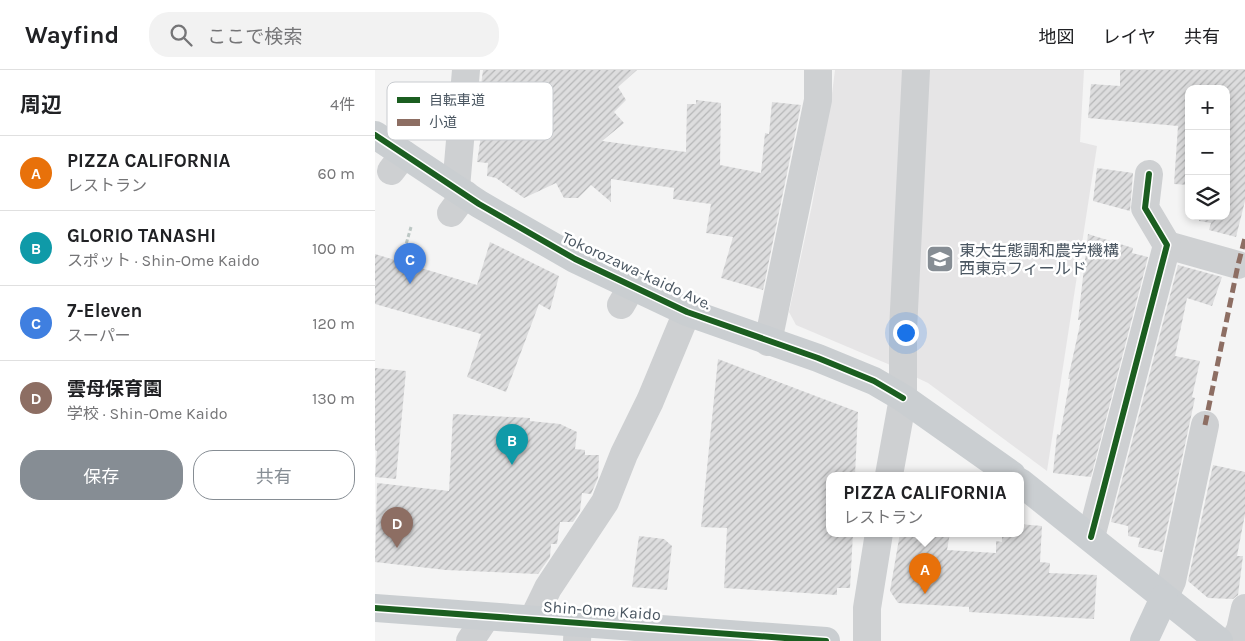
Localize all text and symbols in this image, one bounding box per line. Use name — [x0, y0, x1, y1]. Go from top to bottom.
search box — [149, 12, 499, 57]
text: Wayfind — [25, 21, 119, 49]
icon: search — [167, 21, 195, 49]
text: ここで検索 — [207, 26, 302, 48]
text: 地図 — [1039, 26, 1075, 48]
text: レイヤ — [1103, 26, 1156, 48]
text: 共有 — [1184, 26, 1220, 48]
legend — [387, 82, 553, 140]
map controls — [1185, 85, 1230, 220]
button: + — [1185, 85, 1230, 130]
text: 自転車道 — [429, 92, 485, 109]
text: 周辺 — [20, 93, 62, 117]
text: 4件 — [330, 95, 355, 114]
text: 小道 — [429, 114, 457, 131]
button: − — [1185, 130, 1230, 175]
text: PIZZA CALIFORNIA — [67, 150, 230, 172]
text: A — [31, 164, 41, 183]
text: 60 m — [318, 164, 355, 183]
button: layers — [1185, 175, 1230, 220]
text: レストラン — [67, 176, 147, 195]
text: GLORIO TANASHI — [67, 225, 216, 247]
street label: Tokorozawa-kaido Ave. — [559, 227, 715, 314]
text: B — [31, 239, 41, 258]
text: 100 m — [312, 239, 355, 258]
place label: 東大生態調和農学機構 西東京フィールド — [959, 241, 1119, 278]
pin: C — [394, 243, 426, 284]
school or university icon: 東大生態調和農学機構 西東京フィールド — [925, 244, 955, 274]
text: スポット · Shin-Ome Kaido — [67, 251, 260, 270]
text: 7-Eleven — [67, 300, 142, 322]
text: C — [31, 314, 41, 333]
text: 120 m — [312, 314, 355, 333]
your location — [893, 320, 919, 346]
text: スーパー — [67, 326, 131, 345]
text: 雲母保育園 — [67, 378, 162, 400]
text: D — [31, 389, 41, 408]
text: 130 m — [312, 389, 355, 408]
text: 学校 · Shin-Ome Kaido — [67, 404, 228, 423]
pin: B — [496, 424, 528, 465]
button: 保存 — [20, 450, 183, 500]
button: 共有 — [193, 450, 355, 500]
popup — [826, 472, 1024, 537]
text: PIZZA CALIFORNIA — [843, 482, 1007, 504]
pin: D — [381, 507, 413, 548]
text: レストラン — [843, 508, 923, 527]
pin: A — [909, 553, 941, 594]
street label: Shin-Ome Kaido — [542, 597, 662, 624]

